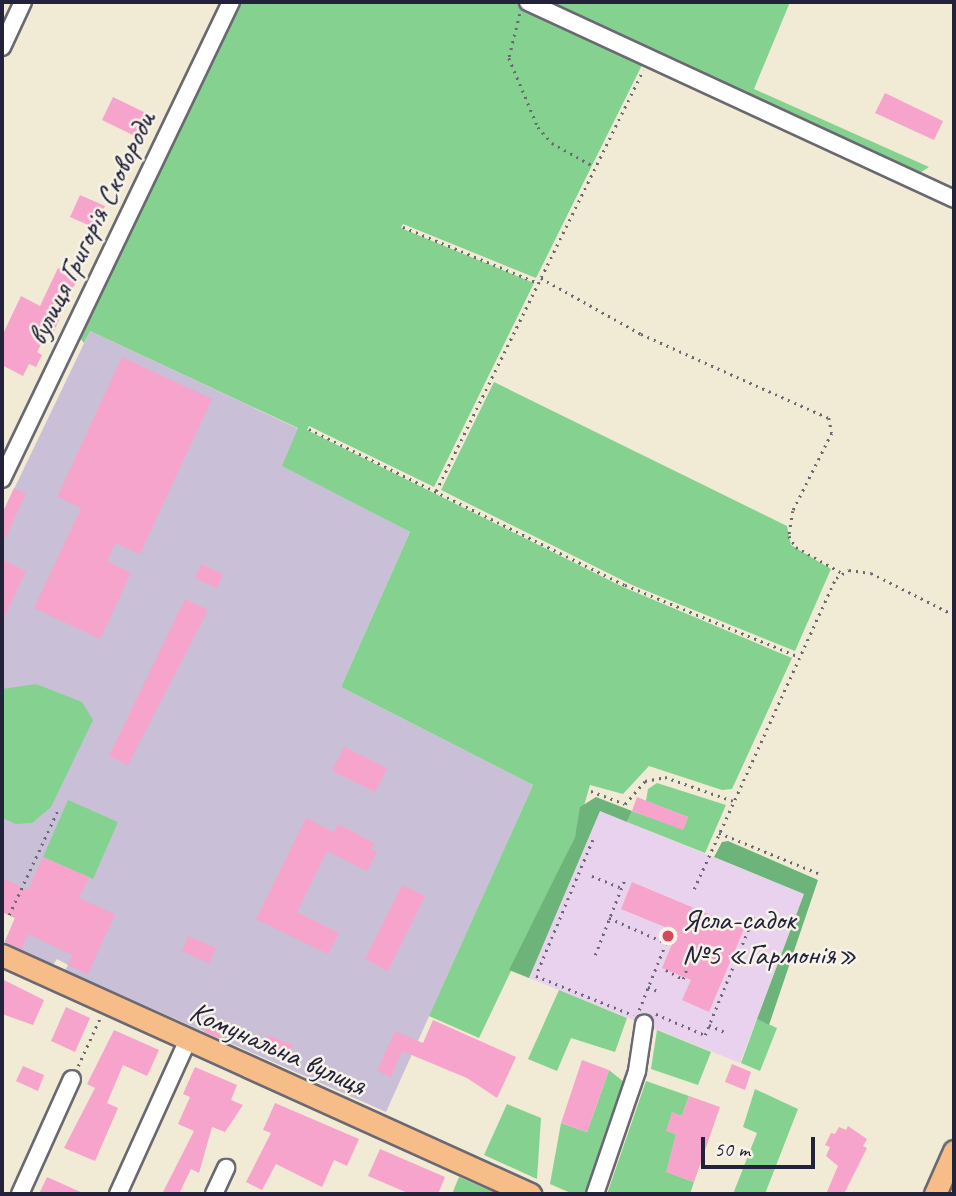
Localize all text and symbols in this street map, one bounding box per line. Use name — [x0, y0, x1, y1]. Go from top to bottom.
street label: вулиця Григорія Сковороди — [19, 106, 163, 350]
place label: Ясла-садок №5 «Гармонія» — [682, 901, 857, 972]
marker: Ясла-садок №5 «Гармонія» — [660, 928, 676, 944]
street label: Комунальна вулиця — [184, 993, 372, 1103]
scale bar — [704, 1122, 818, 1166]
text: 50 m — [714, 1136, 750, 1162]

